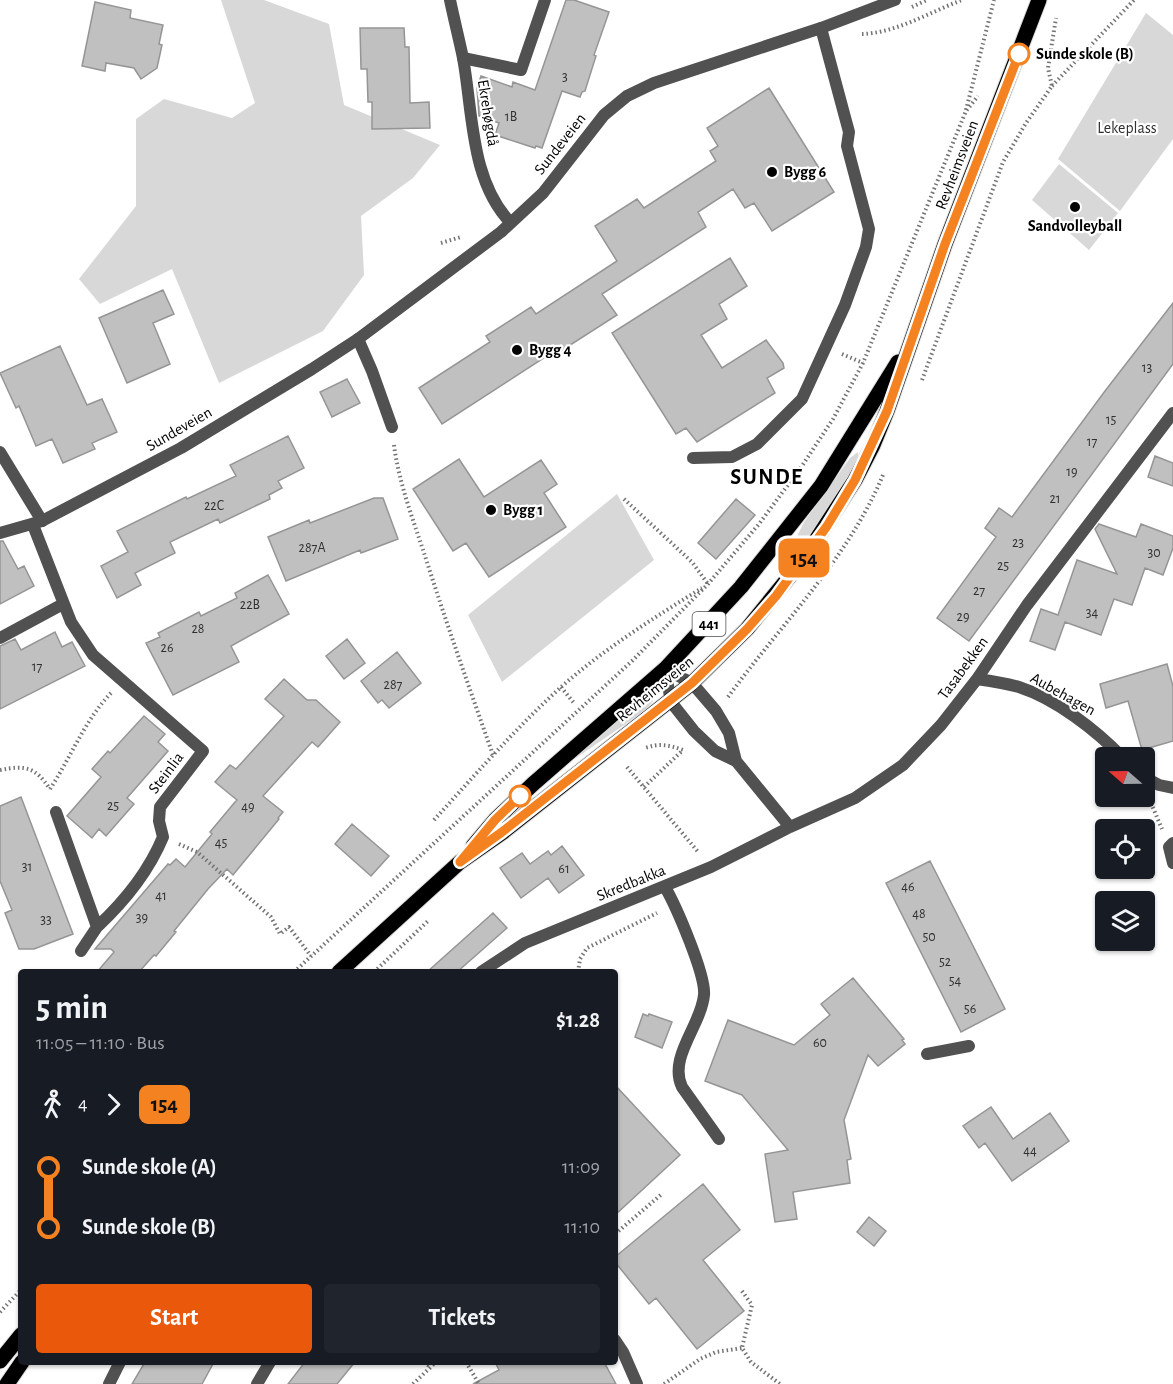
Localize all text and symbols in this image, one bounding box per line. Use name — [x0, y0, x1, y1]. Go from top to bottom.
marker: Sunde skole (B) — [1008, 43, 1030, 65]
place label: Sunde skole (B) — [1036, 46, 1134, 62]
house number: 3 — [562, 70, 568, 84]
street label: Ekrehøgdå — [475, 79, 501, 147]
house number: 1B — [505, 110, 517, 124]
street label: Sundeveien — [531, 110, 589, 178]
street label: Revheimsveien — [933, 118, 981, 212]
park label: Lekeplass — [1097, 120, 1157, 136]
place label: Bygg 6 — [784, 164, 827, 181]
marker: Bygg 6 — [765, 165, 779, 179]
marker: Sandvolleyball — [1068, 200, 1082, 214]
place label: Sandvolleyball — [1028, 218, 1122, 235]
place label: Bygg 4 — [529, 342, 572, 359]
marker: Bygg 4 — [510, 343, 524, 357]
house number: 13 — [1142, 361, 1153, 375]
street label: Sundeveien — [143, 404, 215, 454]
house number: 15 — [1106, 413, 1116, 427]
house number: 17 — [1087, 435, 1097, 449]
house number: 19 — [1066, 465, 1078, 479]
district label: SUNDE — [730, 466, 804, 488]
house number: 21 — [1049, 492, 1061, 506]
house number: 22C — [204, 499, 224, 513]
place label: Bygg 1 — [503, 502, 543, 519]
marker: Bygg 1 — [484, 503, 498, 517]
house number: 23 — [1012, 536, 1024, 550]
line badge: 154 — [770, 538, 838, 578]
house number: 287A — [299, 541, 325, 555]
house number: 30 — [1147, 546, 1161, 560]
text: 154 — [790, 548, 818, 569]
house number: 25 — [997, 559, 1009, 573]
house number: 27 — [973, 584, 985, 598]
house number: 22B — [240, 598, 260, 612]
house number: 34 — [1086, 606, 1099, 620]
house number: 29 — [957, 610, 969, 624]
road number: 441 — [692, 612, 726, 636]
house number: 28 — [191, 622, 205, 636]
street label: Tasabekken — [935, 634, 991, 702]
house number: 26 — [161, 641, 173, 655]
street label: Revheimsveien — [613, 653, 697, 725]
house number: 17 — [32, 660, 42, 674]
street label: Aubehagen — [1028, 670, 1098, 718]
house number: 287 — [384, 678, 403, 692]
north arrow — [1095, 747, 1155, 807]
map controls — [1095, 747, 1155, 951]
street label: Steinlia — [145, 749, 187, 797]
unlabelled marker — [509, 785, 531, 807]
house number: 25 — [107, 799, 119, 813]
house number: 49 — [241, 800, 255, 814]
button: locate — [1095, 819, 1155, 879]
house number: 45 — [215, 836, 227, 850]
house number: 31 — [22, 860, 32, 874]
house number: 61 — [558, 862, 570, 876]
street label: Skredbakka — [594, 862, 668, 904]
house number: 46 — [901, 880, 915, 894]
house number: 41 — [155, 889, 167, 903]
button: layers — [1095, 891, 1155, 951]
house number: 48 — [912, 907, 926, 921]
house number: 39 — [136, 911, 148, 925]
house number: 33 — [40, 913, 52, 927]
house number: 50 — [922, 930, 936, 944]
house number: 52 — [939, 955, 951, 969]
house number: 54 — [949, 974, 962, 988]
text: 5 min — [36, 992, 108, 1025]
house number: 56 — [964, 1002, 976, 1016]
text: $1.28 — [556, 1009, 600, 1031]
text: 11:05 – 11:10 · Bus — [36, 1033, 165, 1053]
house number: 60 — [813, 1036, 827, 1050]
icon: walk — [36, 1088, 69, 1121]
icon: forward — [97, 1088, 130, 1121]
text: 4 — [78, 1094, 88, 1114]
text: 154 — [151, 1094, 178, 1115]
house number: 44 — [1023, 1144, 1037, 1158]
text: Sunde skole (A) — [82, 1156, 217, 1178]
text: 11:09 — [562, 1157, 600, 1177]
text: Sunde skole (B) — [82, 1216, 216, 1238]
text: 11:10 — [564, 1217, 600, 1237]
button: Start — [36, 1284, 312, 1353]
button: Tickets — [324, 1284, 600, 1353]

